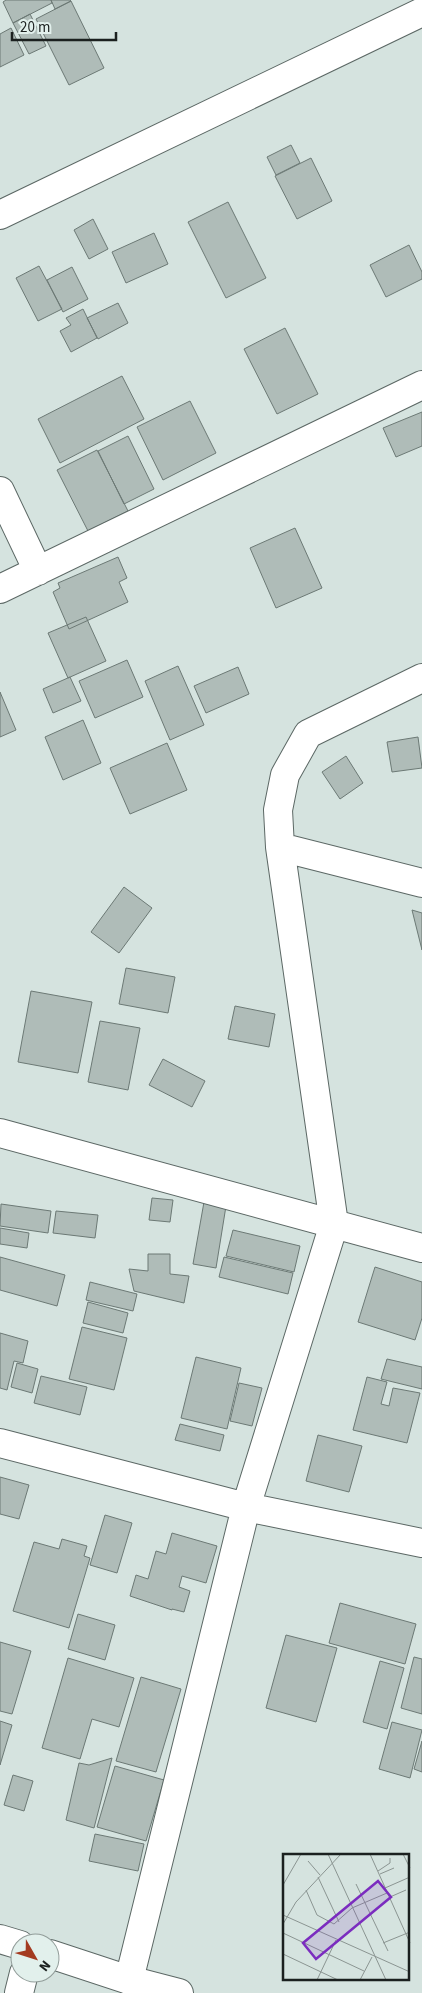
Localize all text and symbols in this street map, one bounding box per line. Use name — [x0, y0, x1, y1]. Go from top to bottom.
scale bar — [12, 10, 116, 42]
text: 20 m — [20, 17, 50, 38]
inset map — [283, 1854, 410, 1980]
north arrow — [10, 1933, 60, 1983]
text: N — [34, 1956, 55, 1975]

